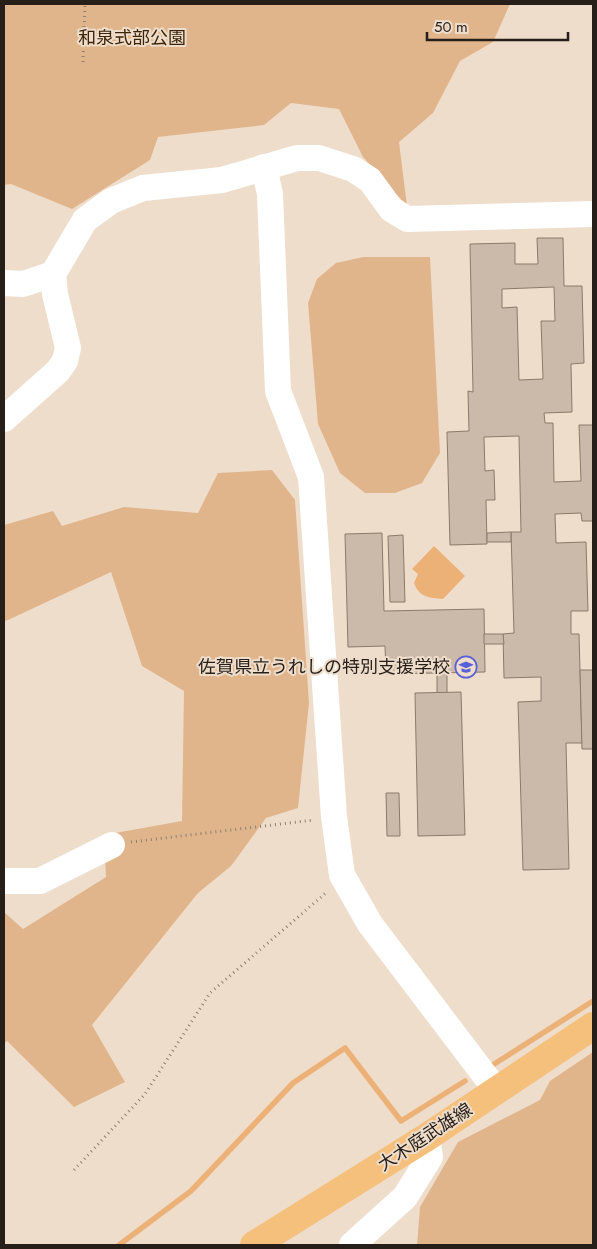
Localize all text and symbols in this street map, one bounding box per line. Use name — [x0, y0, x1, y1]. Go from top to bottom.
scale bar — [427, 10, 568, 42]
text: 50 m — [434, 16, 468, 38]
park label: 和泉式部公園 — [78, 25, 186, 51]
place label: 佐賀県立うれしの特別支援学校 — [198, 654, 450, 680]
school or university icon: 佐賀県立うれしの特別支援学校 — [454, 655, 478, 679]
street label: 大木庭武雄線 — [373, 1097, 477, 1177]

